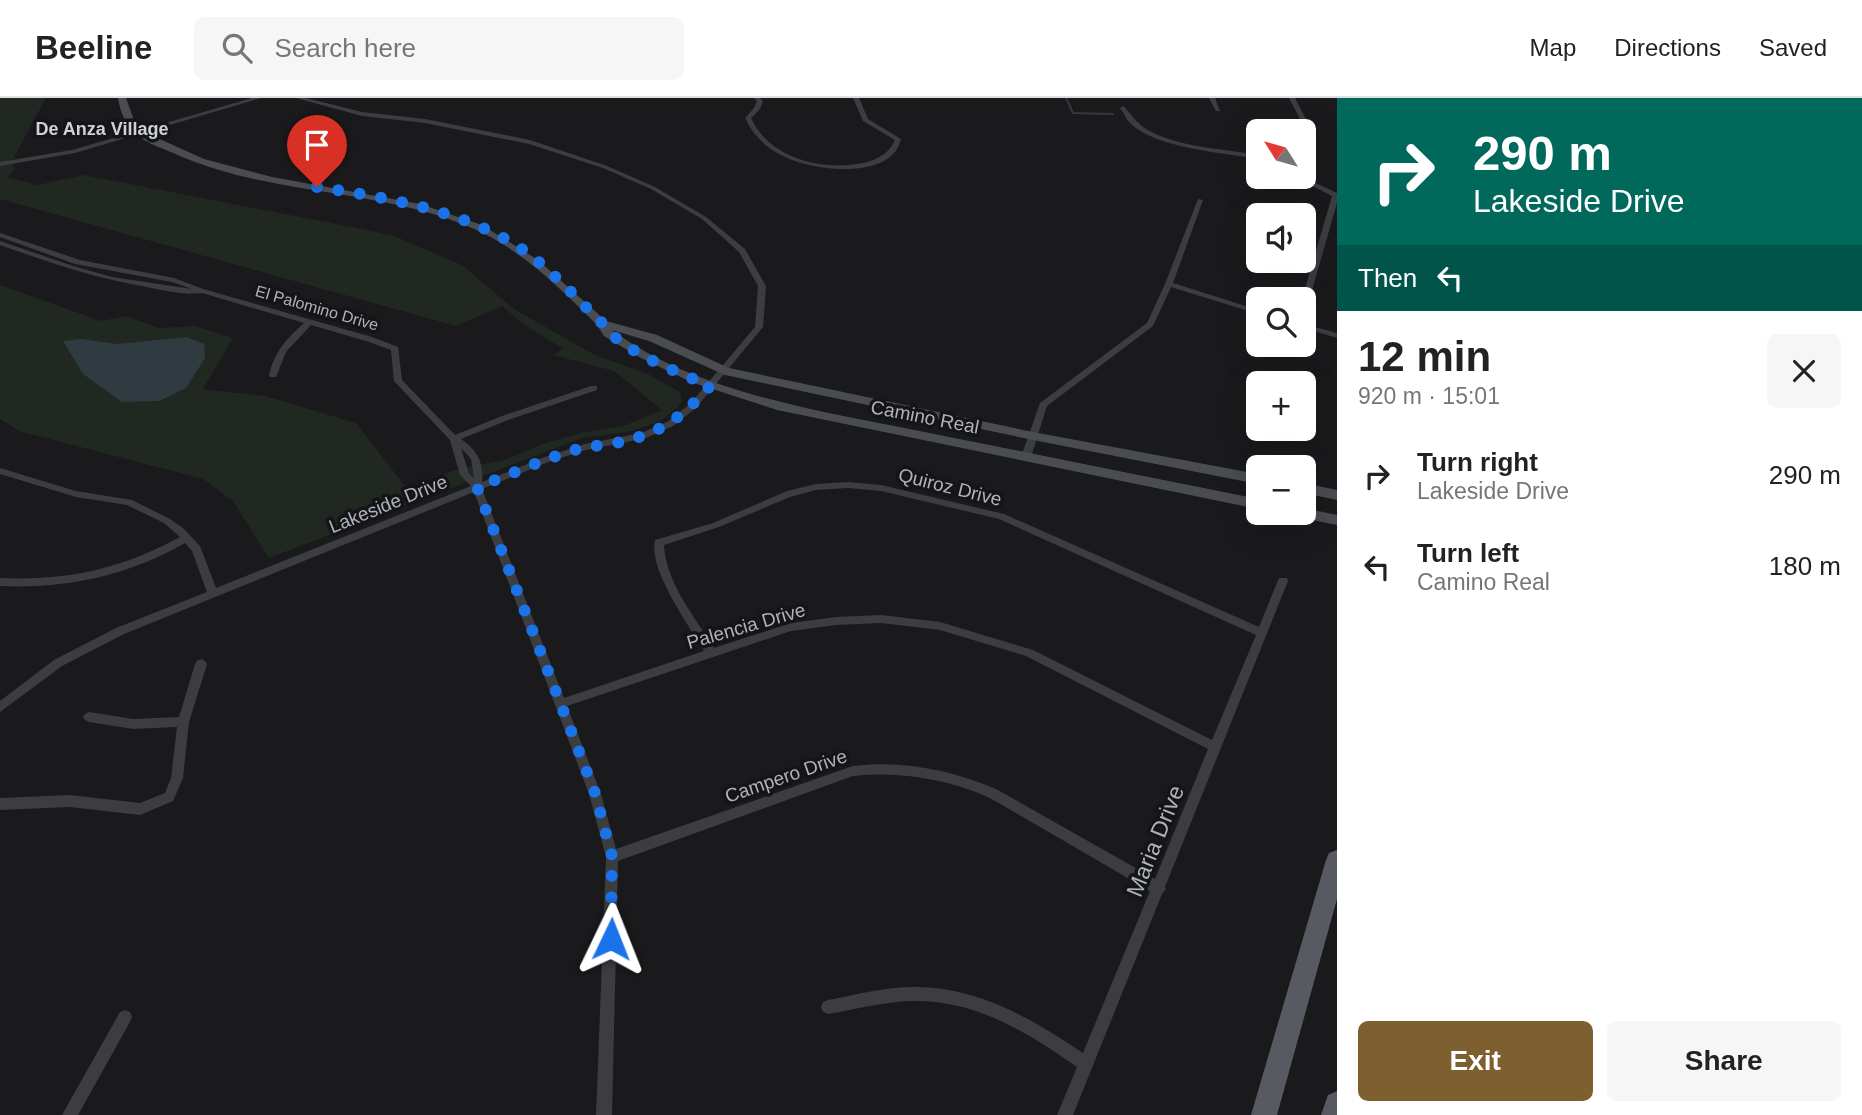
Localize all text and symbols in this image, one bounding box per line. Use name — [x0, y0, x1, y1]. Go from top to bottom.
search box — [194, 17, 684, 80]
text: Beeline — [35, 29, 152, 66]
icon: search — [218, 29, 256, 67]
text: Search here — [274, 33, 416, 63]
text: Map — [1530, 34, 1576, 61]
text: Directions — [1614, 34, 1721, 61]
text: Saved — [1759, 34, 1827, 61]
pin — [287, 115, 347, 187]
district label: De Anza Village — [35, 119, 169, 139]
north arrow — [1246, 119, 1316, 189]
map controls — [1246, 119, 1316, 525]
icon: arrive — [298, 126, 336, 164]
icon: right — [1358, 126, 1449, 217]
text: 290 m — [1473, 126, 1612, 180]
text: Lakeside Drive — [1473, 183, 1685, 219]
button: sound — [1246, 203, 1316, 273]
icon: left — [1431, 259, 1469, 297]
text: Then — [1358, 263, 1417, 293]
street label: El Palomino Drive — [254, 282, 381, 334]
button: search — [1246, 287, 1316, 357]
text: 12 min — [1358, 333, 1491, 380]
button: close — [1767, 334, 1841, 408]
button: + — [1246, 371, 1316, 441]
text: 920 m · 15:01 — [1358, 383, 1500, 409]
street label: Camino Real — [869, 396, 981, 438]
text: Turn right — [1417, 447, 1538, 477]
button: − — [1246, 455, 1316, 525]
icon: right — [1358, 457, 1396, 495]
text: 290 m — [1769, 460, 1841, 490]
street label: Quiroz Drive — [896, 464, 1004, 510]
street label: Lakeside Drive — [326, 471, 450, 537]
text: Lakeside Drive — [1417, 478, 1569, 504]
text: Turn left — [1417, 538, 1519, 568]
icon: left — [1358, 548, 1396, 586]
text: 180 m — [1769, 551, 1841, 581]
text: Camino Real — [1417, 569, 1550, 595]
street label: Palencia Drive — [684, 599, 808, 653]
street label: Campero Drive — [722, 745, 850, 807]
street label: Maria Drive — [1121, 782, 1189, 900]
position arrow — [574, 902, 648, 976]
button: Exit — [1358, 1021, 1593, 1101]
button: Share — [1607, 1021, 1841, 1101]

